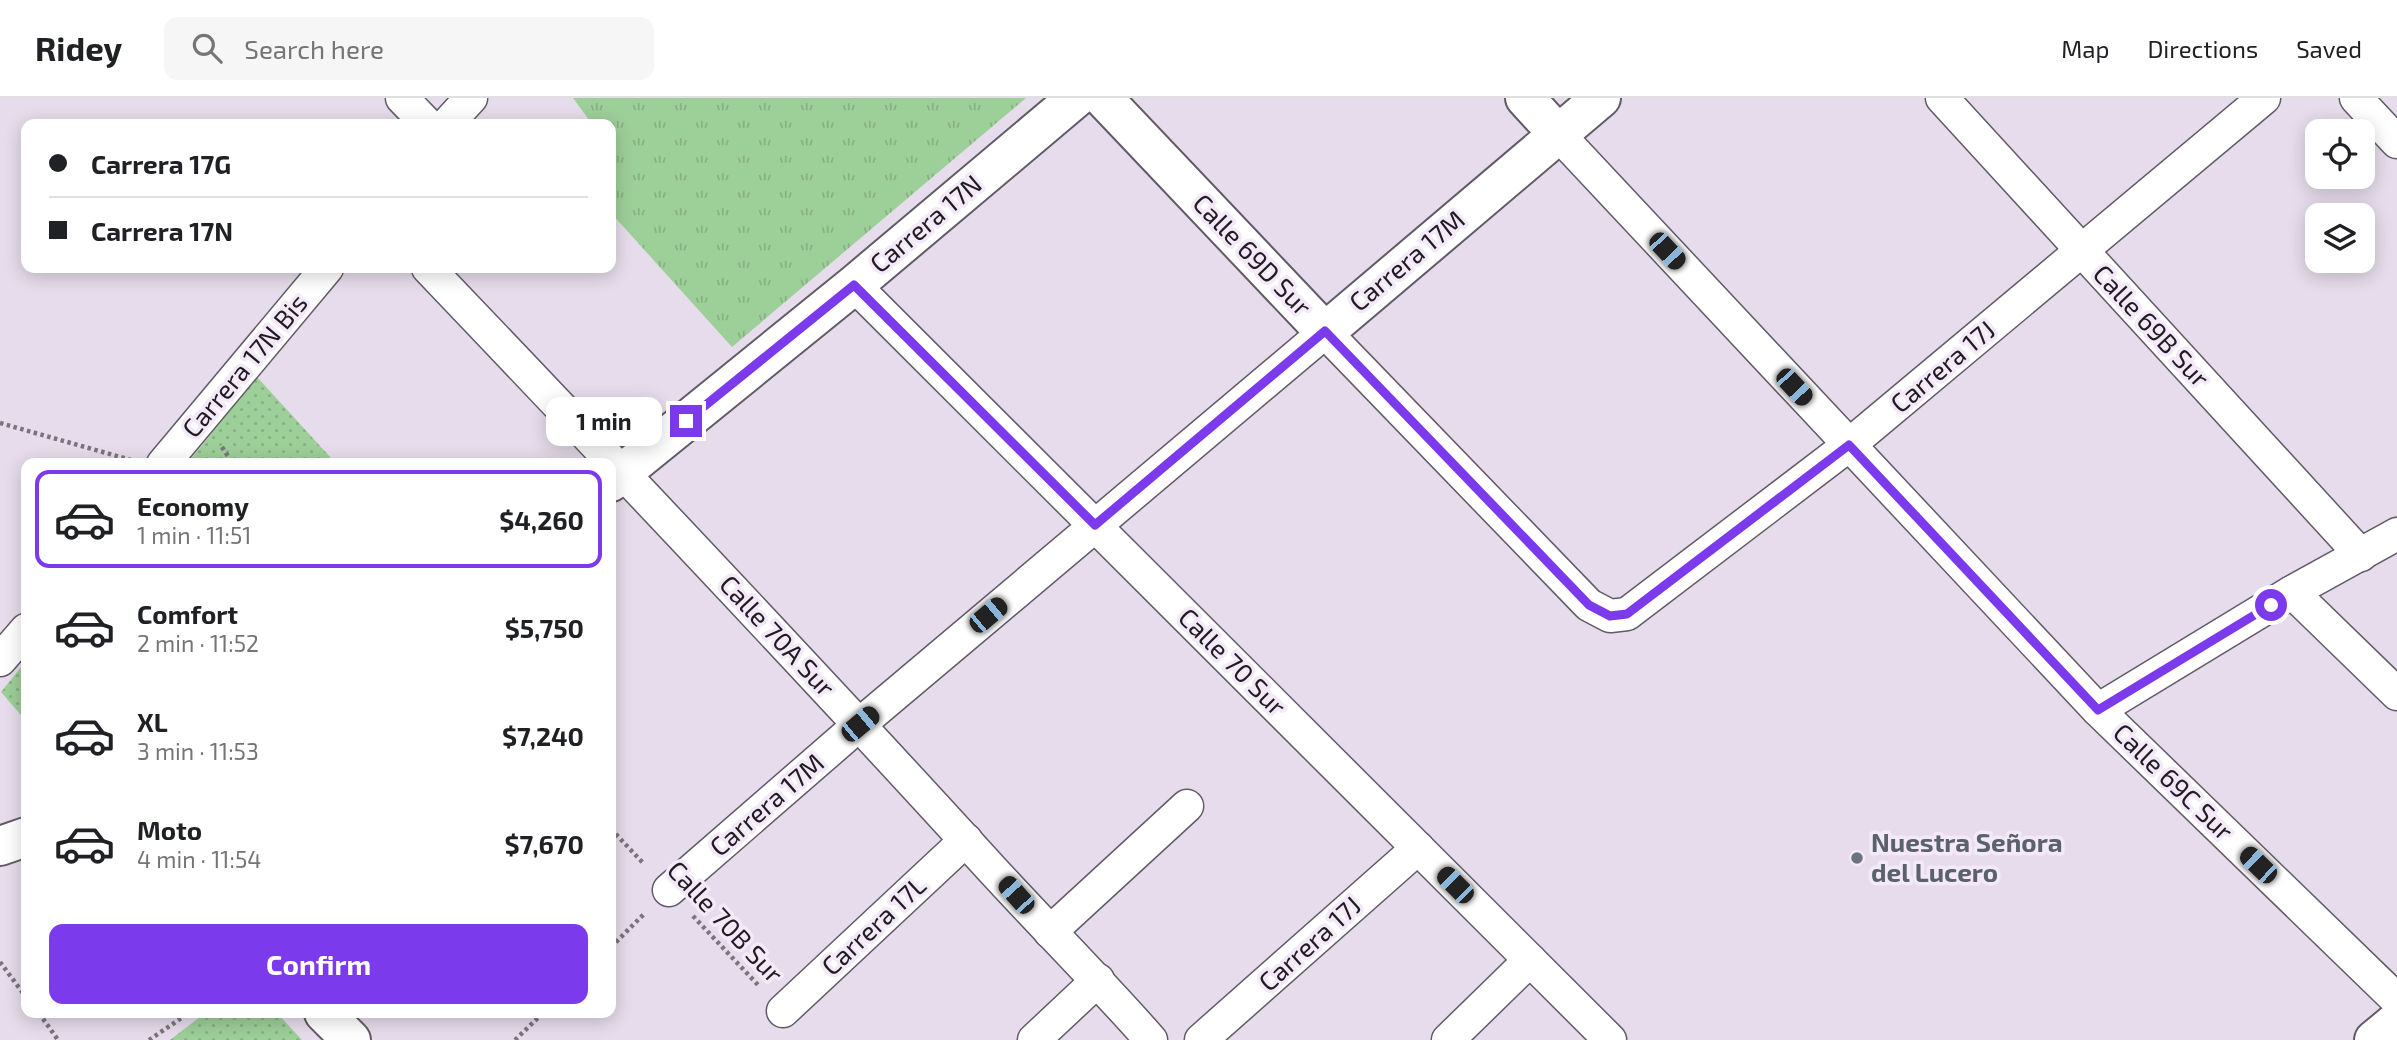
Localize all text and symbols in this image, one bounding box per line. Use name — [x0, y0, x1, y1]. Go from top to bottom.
search box — [164, 17, 654, 80]
text: Ridey — [35, 28, 122, 68]
icon: search — [188, 29, 226, 67]
text: Search here — [244, 33, 384, 64]
text: Map — [2061, 34, 2109, 63]
text: Directions — [2147, 34, 2258, 63]
text: Saved — [2296, 34, 2362, 63]
map controls — [2305, 119, 2375, 273]
button: locate — [2305, 119, 2375, 189]
text: Carrera 17G — [91, 148, 231, 179]
street label: Carrera 17N — [863, 167, 987, 278]
street label: Calle 69D Sur — [1187, 187, 1319, 321]
street label: Carrera 17M — [1342, 203, 1470, 317]
button: layers — [2305, 203, 2375, 273]
text: Carrera 17N — [91, 215, 233, 246]
car — [1645, 228, 1690, 274]
street label: Calle 69B Sur — [2088, 257, 2217, 393]
street label: Carrera 17N Bis — [175, 287, 313, 443]
street label: Carrera 17J — [1884, 313, 2000, 418]
car — [1772, 364, 1817, 410]
callout: 1 min — [546, 396, 662, 446]
route end — [670, 405, 702, 437]
text: 1 min — [576, 407, 632, 435]
icon: car — [53, 488, 116, 551]
text: Economy — [137, 490, 249, 521]
text: $4,260 — [499, 504, 584, 535]
text: 1 min · 11:51 — [137, 521, 251, 549]
street label: Calle 70A Sur — [714, 568, 842, 702]
route start — [2255, 589, 2287, 621]
car — [966, 593, 1011, 637]
icon: car — [53, 596, 116, 659]
text: Comfort — [137, 598, 238, 629]
street label: Calle 70 Sur — [1173, 601, 1293, 721]
text: $5,750 — [505, 612, 584, 643]
text: 2 min · 11:52 — [137, 629, 259, 657]
car — [838, 702, 883, 746]
icon: car — [53, 704, 116, 767]
text: XL — [137, 706, 168, 737]
street label: Calle 69C Sur — [2108, 716, 2240, 846]
text: $7,240 — [502, 720, 584, 751]
text: 3 min · 11:53 — [137, 737, 259, 765]
street label: Carrera 17M — [703, 746, 829, 862]
icon: car — [53, 812, 116, 875]
text: Moto — [137, 814, 202, 845]
place label: Nuestra Señora del Lucero — [1871, 826, 2063, 887]
text: $7,670 — [505, 828, 584, 859]
car — [2236, 843, 2281, 887]
text: 4 min · 11:54 — [137, 845, 261, 873]
marker: Nuestra Señora del Lucero — [1849, 850, 1865, 866]
street label: Calle 70B Sur — [662, 854, 790, 988]
car — [1433, 863, 1478, 907]
street label: Carrera 17L — [814, 869, 931, 981]
car — [995, 872, 1038, 918]
street label: Carrera 17J — [1252, 889, 1366, 997]
button: Confirm — [49, 924, 588, 1004]

